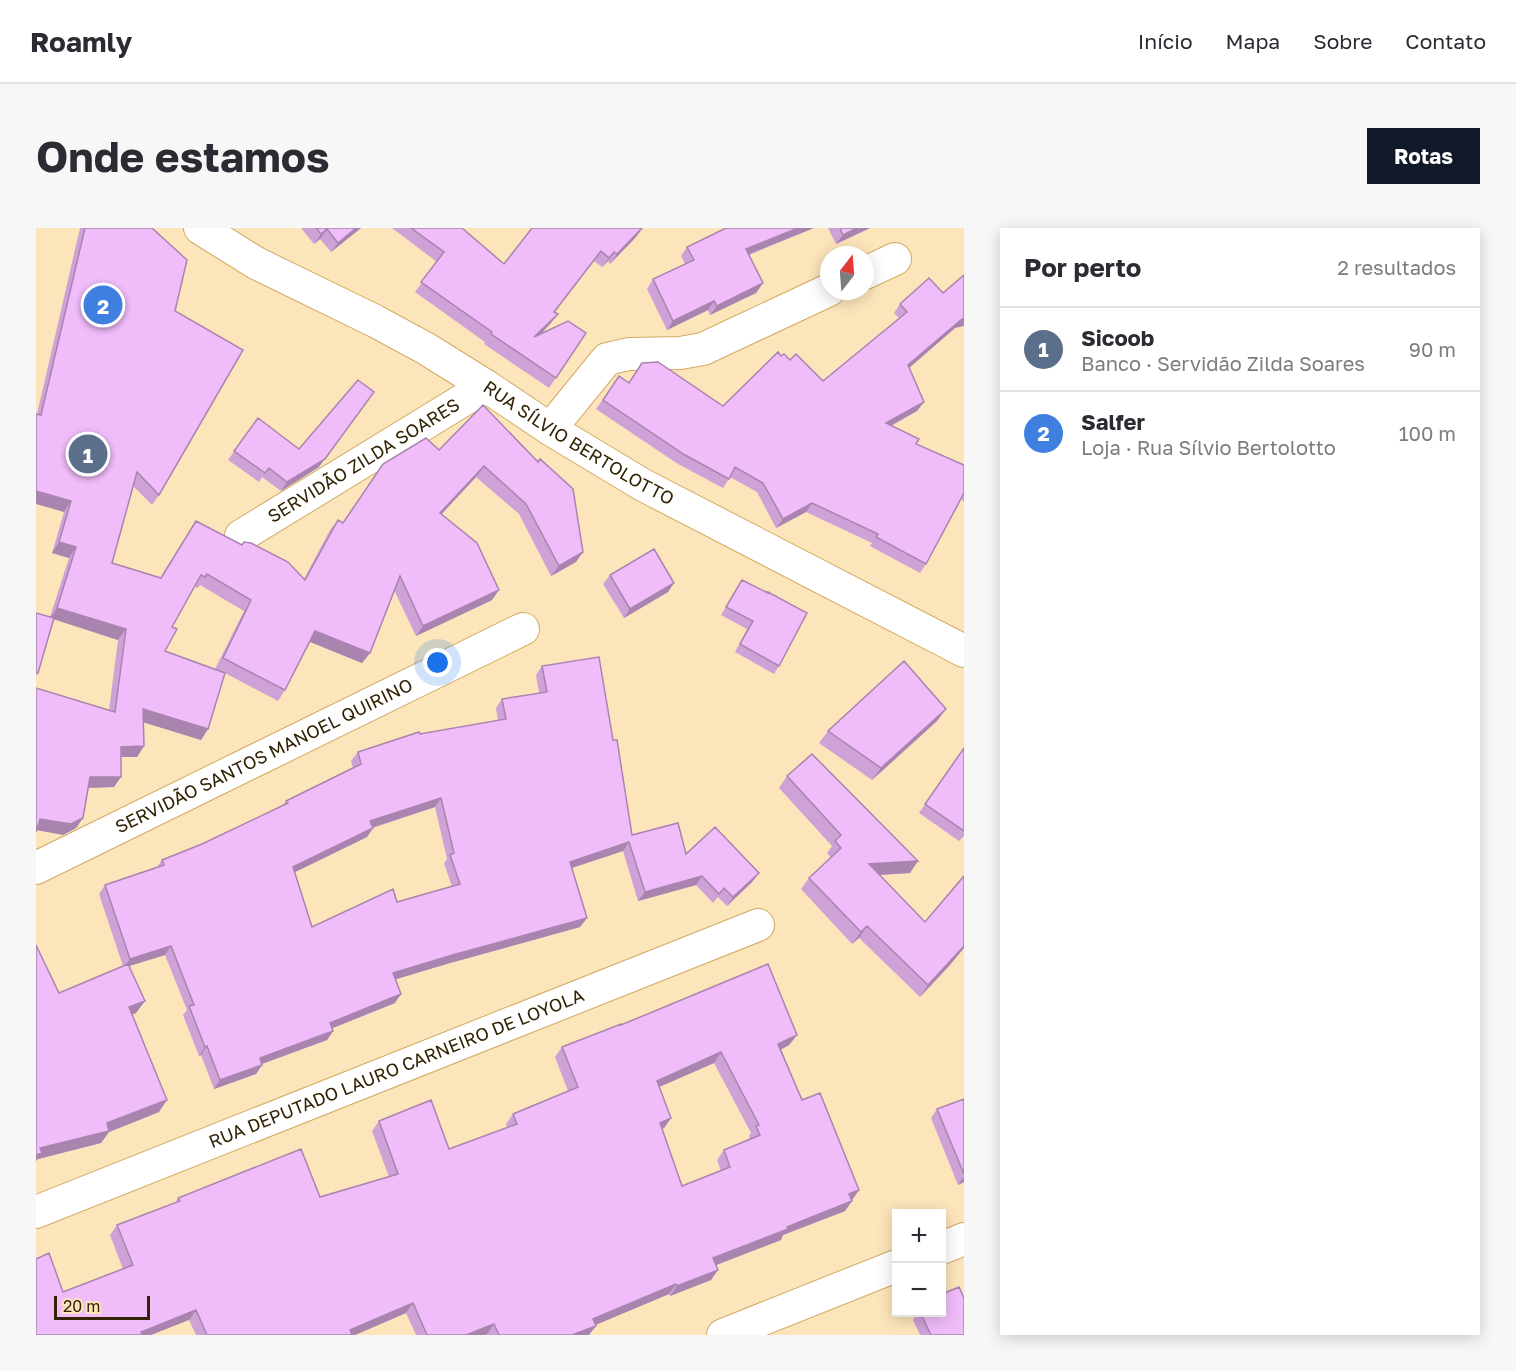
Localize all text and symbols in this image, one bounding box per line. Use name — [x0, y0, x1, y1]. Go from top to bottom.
text: Roamly — [30, 25, 132, 58]
text: Início — [1138, 28, 1193, 54]
text: Mapa — [1226, 28, 1280, 54]
text: Sobre — [1313, 28, 1372, 54]
text: Contato — [1405, 28, 1486, 54]
button: Rotas — [1367, 128, 1480, 184]
text: Onde estamos — [36, 131, 330, 181]
north arrow — [820, 246, 874, 300]
text: Por perto — [1024, 252, 1141, 283]
text: 2 resultados — [1337, 255, 1456, 279]
pin: 2 — [84, 282, 122, 328]
text: Sicoob — [1081, 324, 1154, 351]
text: 1 — [1038, 337, 1049, 361]
text: 90 m — [1409, 337, 1456, 361]
text: Banco · Servidão Zilda Soares — [1081, 351, 1365, 375]
street label: RUA SÍLVIO BERTOLOTTO — [479, 375, 678, 509]
street label: SERVIDÃO ZILDA SOARES — [263, 393, 463, 527]
text: Salfer — [1081, 408, 1145, 435]
text: 2 — [1037, 421, 1050, 445]
text: 100 m — [1399, 421, 1456, 445]
pin: 1 — [68, 432, 108, 476]
text: Loja · Rua Sílvio Bertolotto — [1081, 435, 1336, 459]
your location — [423, 648, 452, 677]
street label: SERVIDÃO SANTOS MANOEL QUIRINO — [111, 673, 416, 837]
street label: RUA DEPUTADO LAURO CARNEIRO DE LOYOLA — [205, 983, 587, 1152]
map controls — [892, 1209, 946, 1317]
button: + — [892, 1209, 946, 1263]
button: − — [892, 1263, 946, 1317]
scale bar — [54, 1293, 150, 1320]
text: 20 m — [63, 1296, 100, 1316]

